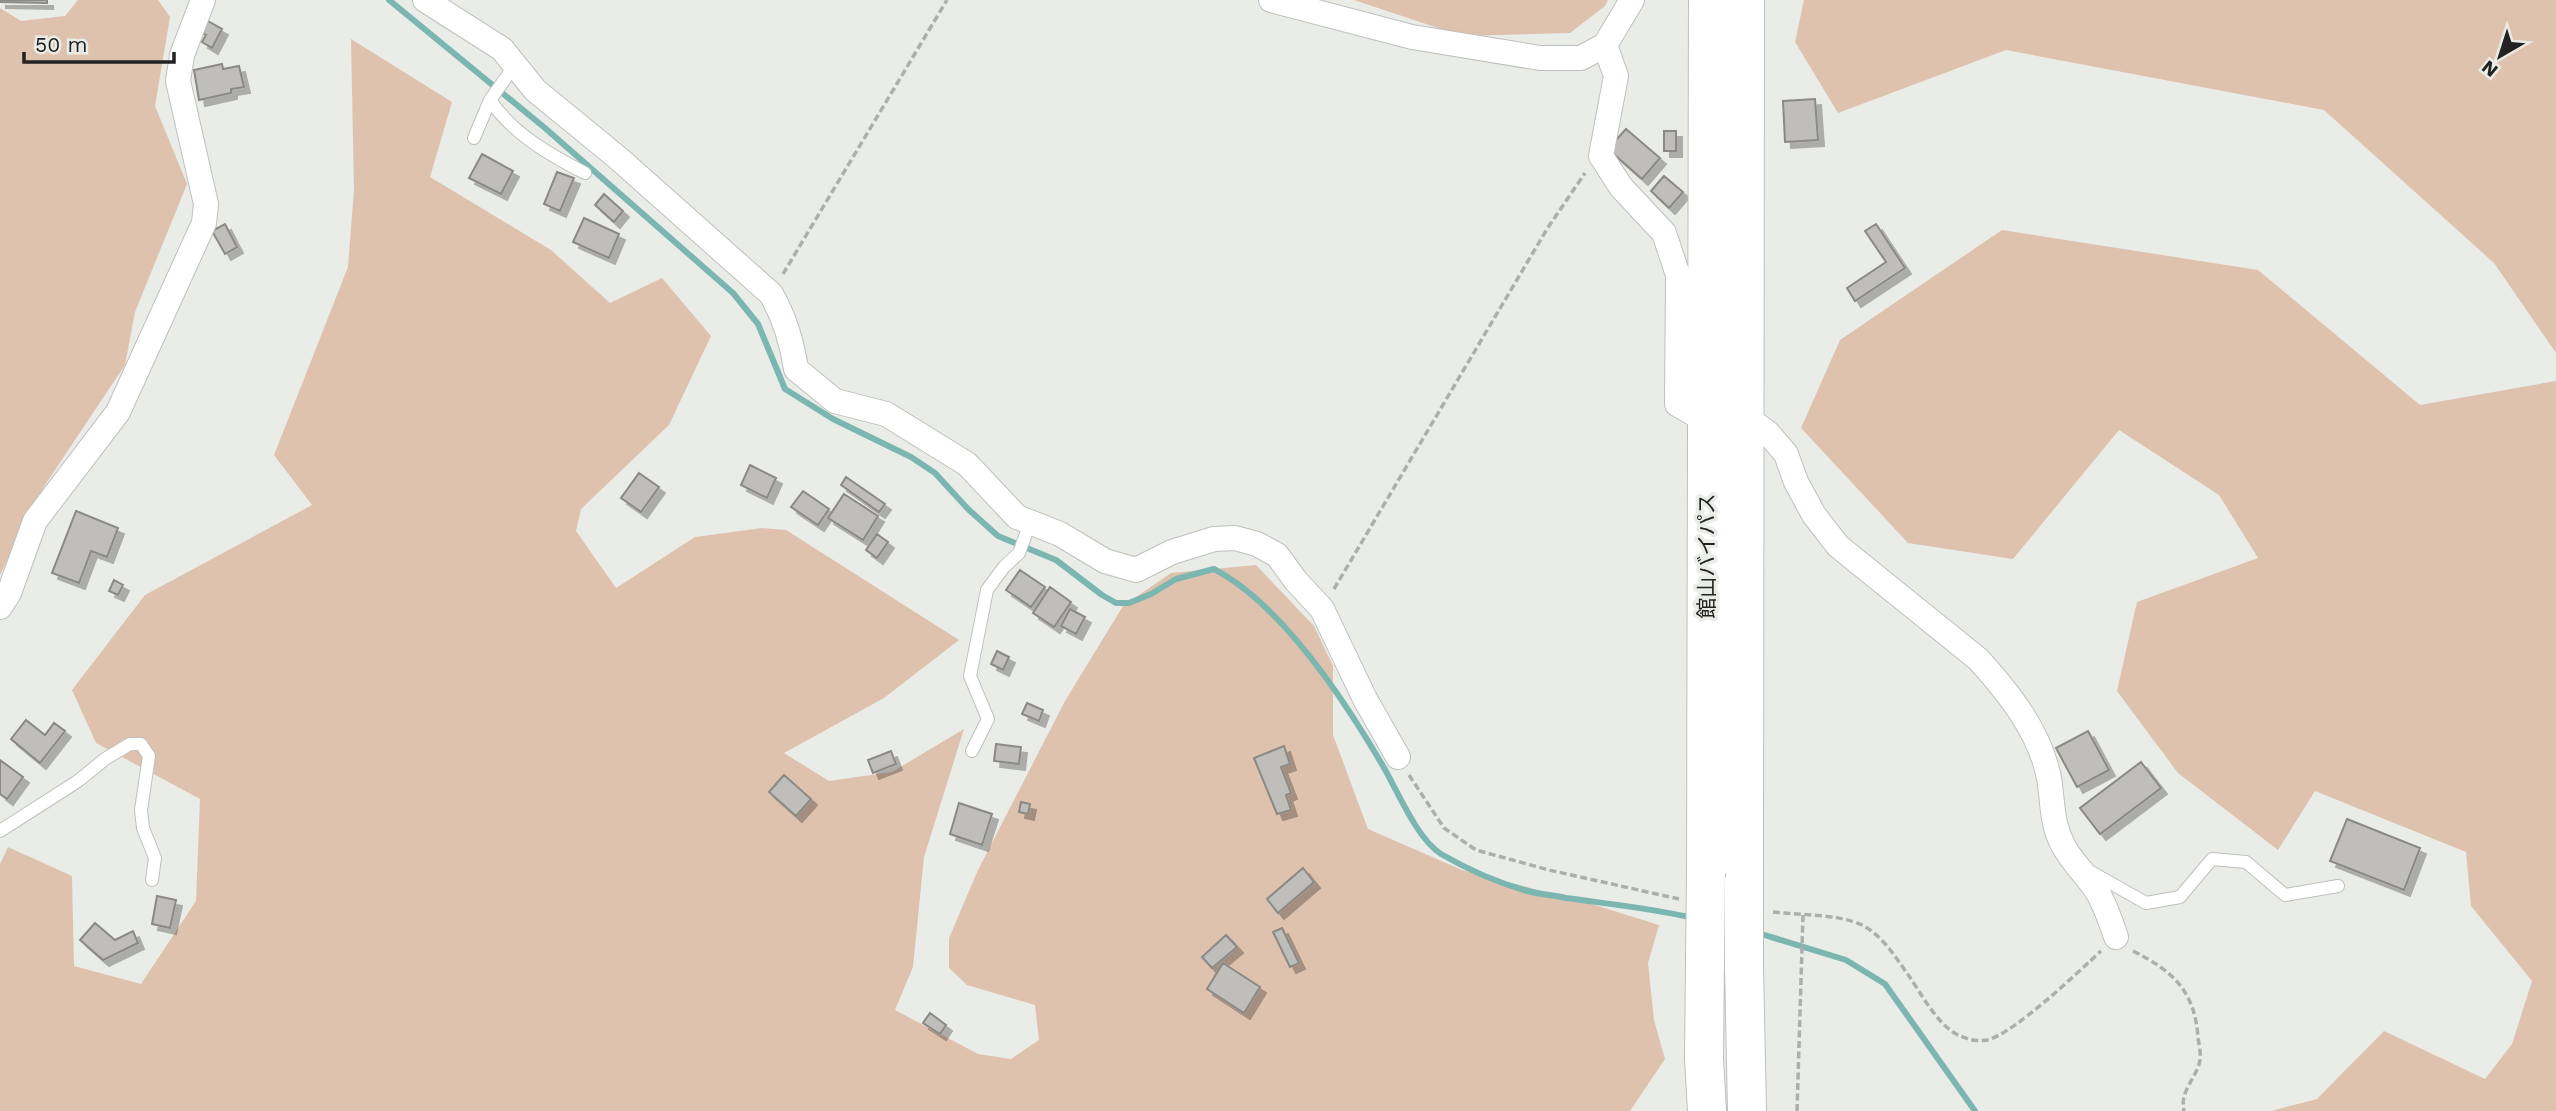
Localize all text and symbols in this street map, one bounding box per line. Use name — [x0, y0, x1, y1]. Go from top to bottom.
scale bar — [24, 21, 175, 65]
north arrow — [2465, 21, 2535, 91]
text: 50 m — [35, 32, 87, 57]
text: N — [2477, 55, 2502, 82]
street label: 館山バイパス — [1694, 493, 1719, 619]

